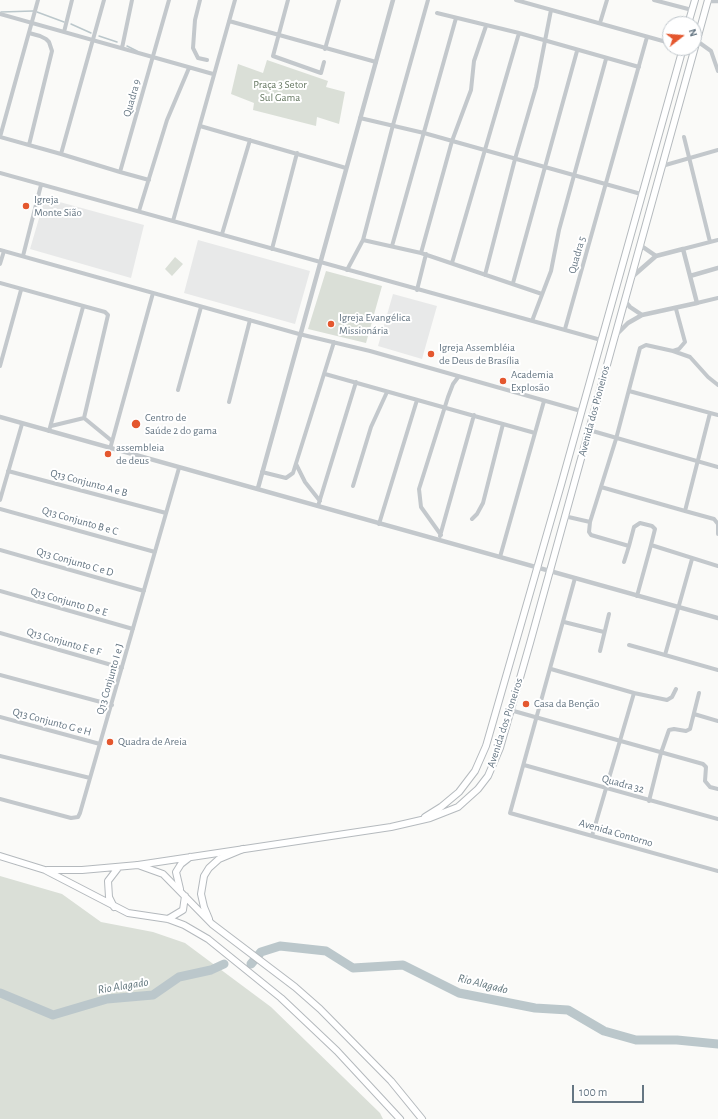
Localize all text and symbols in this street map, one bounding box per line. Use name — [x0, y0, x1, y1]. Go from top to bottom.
north arrow — [662, 16, 702, 56]
text: N — [687, 27, 699, 38]
street label: Quadra 9 — [120, 77, 144, 119]
park label: Praça 3 Setor Sul Gama — [253, 78, 307, 104]
place label: Igreja Monte Sião — [34, 193, 82, 219]
marker: Igreja Monte Sião — [21, 201, 31, 211]
street label: Quadra 5 — [565, 235, 589, 275]
place label: Igreja Evangélica Missionária — [339, 311, 411, 337]
marker: Igreja Evangélica Missionária — [326, 319, 336, 329]
place label: Igreja Assembléia de Deus de Brasília — [439, 341, 519, 367]
marker: Igreja Assembléia de Deus de Brasília — [426, 349, 436, 359]
street label: Avenida dos Pioneiros — [575, 364, 613, 458]
place label: Academia Explosão — [511, 368, 554, 394]
marker: Academia Explosão — [498, 376, 508, 386]
place label: Centro de Saúde 2 do gama — [145, 411, 217, 437]
marker: Centro de Saúde 2 do gama — [130, 418, 142, 430]
place label: assembleia de deus — [116, 441, 164, 467]
marker: assembleia de deus — [103, 449, 113, 459]
street label: Q13 Conjunto A e B — [49, 466, 129, 500]
street label: Q13 Conjunto B e C — [40, 504, 120, 538]
street label: Q13 Conjunto C e D — [35, 545, 115, 579]
street label: Q13 Conjunto D e E — [29, 585, 109, 619]
street label: Q13 Conjunto E e F — [25, 625, 103, 659]
street label: Q13 Conjunto I e J — [94, 642, 126, 716]
street label: Avenida dos Pioneiros — [484, 676, 526, 770]
place label: Casa da Benção — [534, 697, 600, 711]
marker: Casa da Benção — [521, 699, 531, 709]
street label: Q13 Conjunto G e H — [11, 705, 93, 739]
place label: Quadra de Areia — [118, 735, 187, 749]
marker: Quadra de Areia — [105, 737, 115, 747]
street label: Quadra 32 — [600, 772, 646, 796]
street label: Avenida Contorno — [577, 816, 655, 850]
water label: Rio Alagado — [456, 971, 510, 997]
water label: Rio Alagado — [97, 975, 149, 997]
scale bar — [574, 1077, 646, 1103]
text: 100 m — [579, 1086, 607, 1098]

